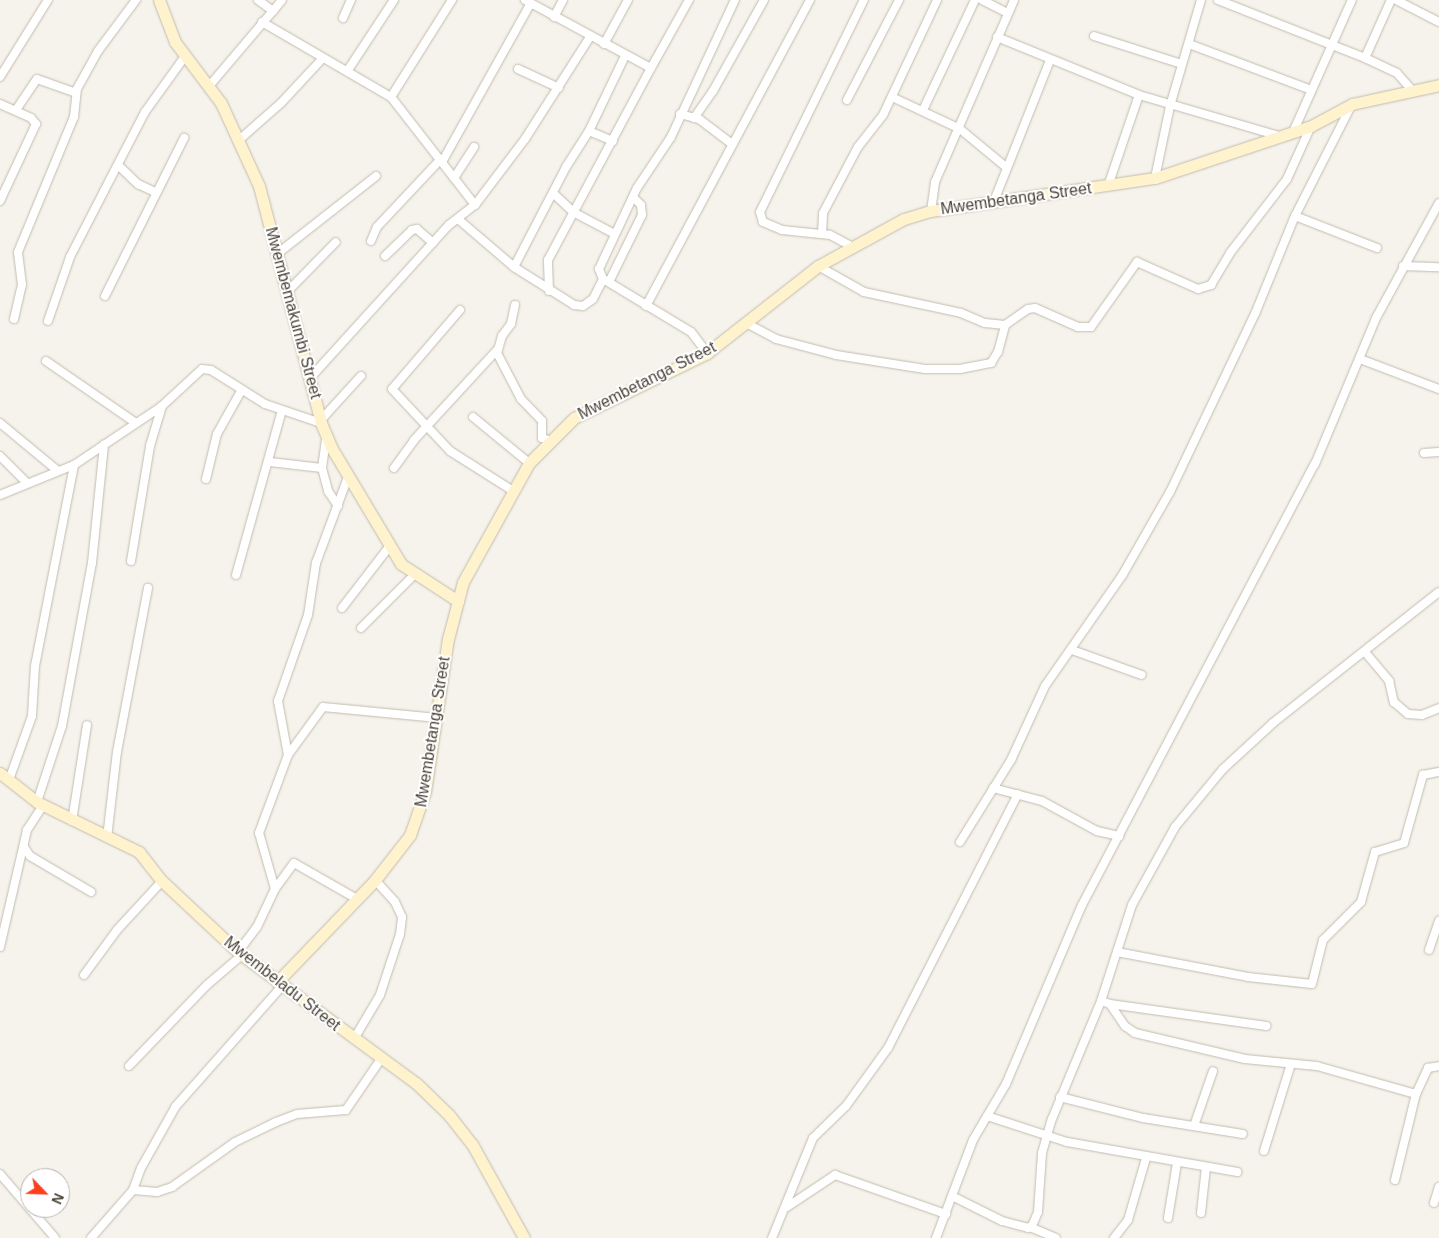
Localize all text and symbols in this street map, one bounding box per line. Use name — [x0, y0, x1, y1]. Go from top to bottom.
street label: Mwembetanga Street — [939, 179, 1093, 219]
street label: Mwembemakumbi Street — [261, 225, 325, 401]
street label: Mwembetanga Street — [575, 338, 719, 424]
street label: Mwembetanga Street — [412, 655, 454, 809]
street label: Mwembeladu Street — [220, 933, 344, 1035]
north arrow — [20, 1168, 70, 1218]
text: N — [48, 1191, 67, 1207]

